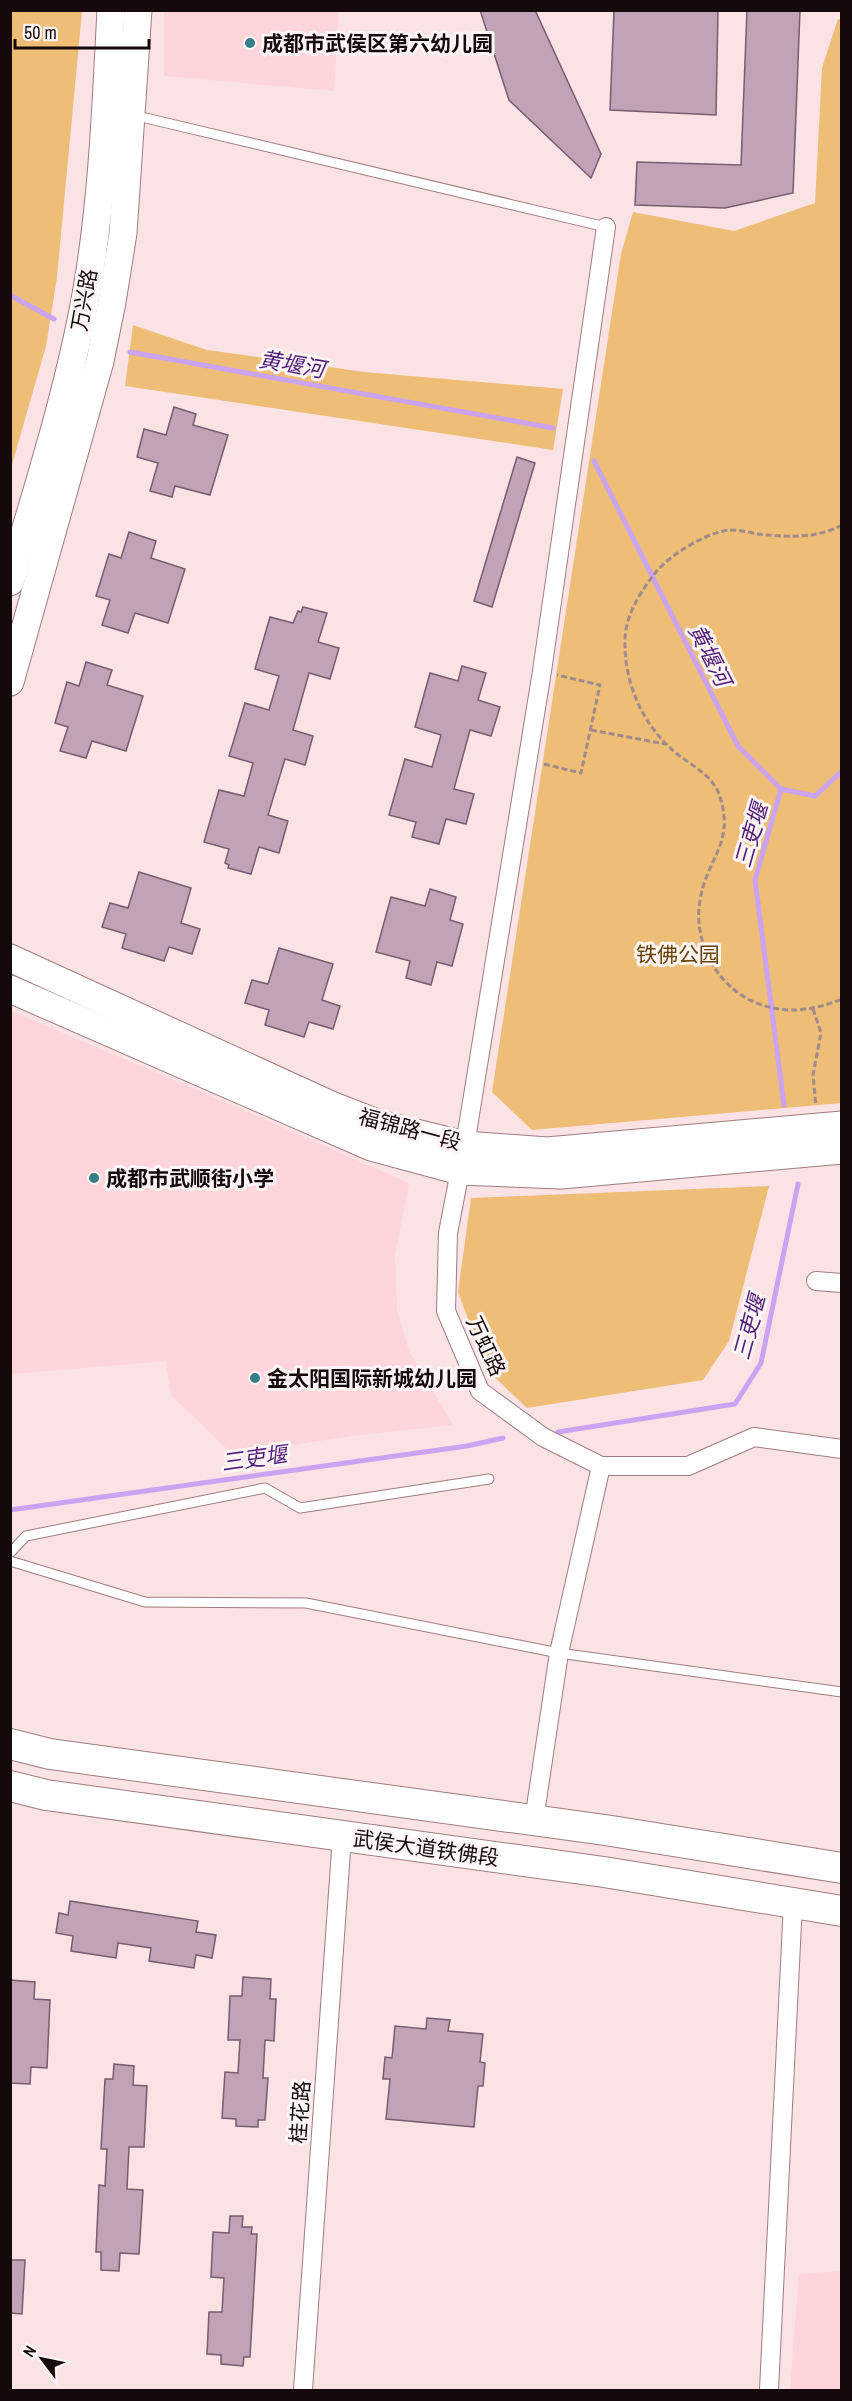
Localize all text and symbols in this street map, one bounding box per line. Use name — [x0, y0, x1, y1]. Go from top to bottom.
scale bar — [15, 12, 148, 50]
text: 50 m — [24, 20, 57, 45]
place label: 成都市武侯区第六幼儿园 — [262, 29, 493, 58]
marker: 成都市武侯区第六幼儿园 — [243, 36, 257, 50]
street label: 万兴路 — [64, 266, 104, 334]
water label: 黄堰河 — [257, 343, 331, 385]
water label: 黄堰河 — [682, 619, 740, 695]
water label: 三吏堰 — [727, 795, 776, 871]
park label: 铁佛公园 — [636, 940, 720, 969]
street label: 福锦路一段 — [356, 1101, 464, 1157]
place label: 成都市武顺街小学 — [106, 1164, 274, 1193]
marker: 成都市武顺街小学 — [87, 1171, 101, 1185]
water label: 三吏堰 — [726, 1287, 773, 1363]
street label: 万虹路 — [460, 1311, 512, 1381]
place label: 金太阳国际新城幼儿园 — [267, 1364, 477, 1393]
marker: 金太阳国际新城幼儿园 — [248, 1371, 262, 1385]
water label: 三吏堰 — [219, 1438, 293, 1477]
street label: 武侯大道铁佛段 — [351, 1823, 501, 1873]
street label: 桂花路 — [283, 2080, 317, 2144]
north arrow — [12, 2329, 72, 2389]
text: N — [17, 2341, 41, 2361]

